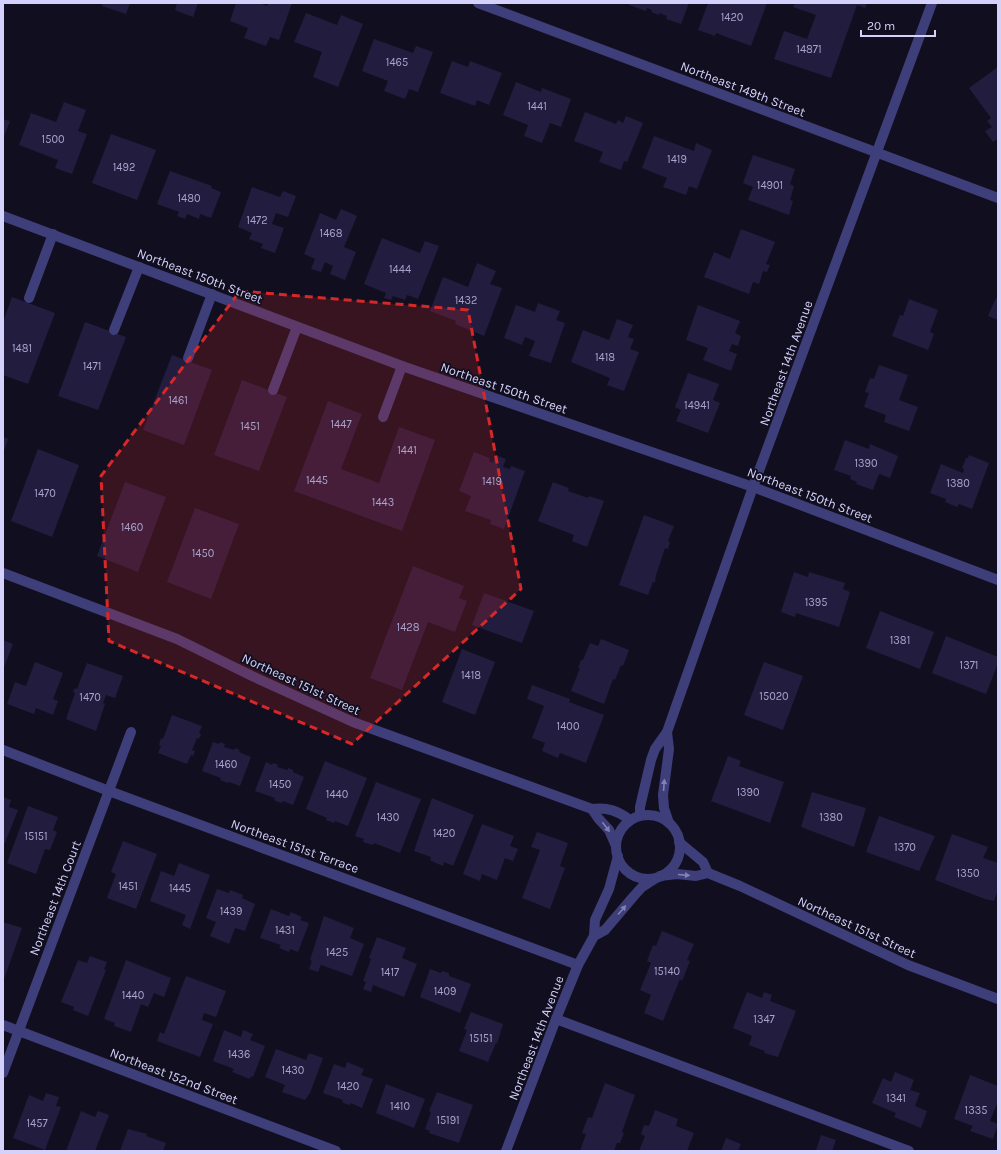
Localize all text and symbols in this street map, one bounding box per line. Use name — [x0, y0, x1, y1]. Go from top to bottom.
house number: 1420 — [721, 11, 743, 24]
scale bar — [861, 12, 935, 38]
text: 20 m — [867, 19, 895, 33]
house number: 14871 — [796, 43, 822, 56]
house number: 1465 — [386, 56, 408, 69]
street label: Northeast 149th Street — [678, 58, 808, 120]
house number: 1441 — [527, 100, 547, 113]
house number: 1500 — [42, 133, 64, 146]
house number: 1419 — [667, 153, 687, 166]
house number: 1492 — [113, 161, 135, 174]
house number: 14901 — [757, 179, 783, 192]
house number: 1480 — [177, 192, 201, 205]
house number: 1472 — [246, 214, 268, 227]
house number: 1468 — [320, 227, 343, 240]
street label: Northeast 150th Street — [135, 245, 265, 307]
house number: 1444 — [389, 263, 411, 276]
house number: 1432 — [455, 294, 477, 307]
street label: Northeast 14th Avenue — [756, 298, 816, 428]
house number: 1481 — [12, 342, 32, 355]
house number: 1418 — [595, 351, 615, 364]
street label: Northeast 150th Street — [439, 359, 569, 417]
house number: 1471 — [83, 360, 101, 373]
house number: 1461 — [168, 394, 188, 407]
house number: 14941 — [684, 399, 710, 412]
house number: 1447 — [330, 418, 352, 431]
house number: 1451 — [240, 420, 260, 433]
house number: 1441 — [397, 444, 417, 457]
house number: 1390 — [854, 457, 878, 470]
street label: Northeast 150th Street — [745, 464, 875, 526]
house number: 1445 — [306, 474, 328, 487]
house number: 1419 — [482, 475, 502, 488]
house number: 1380 — [946, 477, 970, 490]
house number: 1470 — [34, 487, 56, 500]
house number: 1443 — [372, 496, 394, 509]
house number: 1460 — [121, 521, 143, 534]
house number: 1450 — [192, 547, 214, 560]
house number: 1395 — [805, 596, 827, 609]
house number: 1428 — [397, 621, 420, 634]
house number: 1381 — [890, 634, 910, 647]
street label: Northeast 151st Street — [240, 650, 362, 718]
house number: 1371 — [960, 659, 978, 672]
house number: 1418 — [461, 669, 481, 682]
house number: 15020 — [759, 690, 789, 703]
house number: 1470 — [79, 691, 101, 704]
house number: 1400 — [557, 720, 579, 733]
house number: 1460 — [215, 758, 237, 771]
house number: 1450 — [269, 778, 291, 791]
one-way arrow — [661, 779, 667, 791]
house number: 1390 — [736, 786, 760, 799]
house number: 1440 — [326, 788, 348, 801]
house number: 1430 — [377, 811, 399, 824]
house number: 1380 — [819, 811, 843, 824]
street label: Northeast 151st Terrace — [229, 816, 361, 876]
one-way arrow — [602, 821, 610, 832]
house number: 1420 — [433, 827, 455, 840]
house number: 15151 — [24, 830, 48, 843]
street label: Northeast 14th Court — [26, 838, 84, 958]
house number: 1370 — [894, 841, 916, 854]
house number: 1350 — [957, 867, 979, 880]
one-way arrow — [678, 872, 690, 878]
house number: 1451 — [118, 880, 138, 893]
house number: 1445 — [169, 882, 191, 895]
street label: Northeast 151st Street — [796, 893, 918, 961]
one-way arrow — [617, 904, 626, 915]
house number: 1439 — [220, 905, 242, 918]
house number: 1431 — [275, 924, 295, 937]
house number: 1425 — [326, 946, 348, 959]
house number: 15140 — [654, 965, 680, 978]
house number: 1417 — [381, 966, 399, 979]
street label: Northeast 14th Avenue — [505, 973, 567, 1102]
house number: 1409 — [434, 985, 456, 998]
house number: 1440 — [122, 989, 144, 1002]
house number: 1347 — [753, 1013, 775, 1026]
house number: 15151 — [469, 1032, 493, 1045]
street label: Northeast 152nd Street — [108, 1045, 240, 1107]
house number: 1436 — [228, 1048, 250, 1061]
house number: 1430 — [282, 1064, 304, 1077]
house number: 1420 — [337, 1080, 359, 1093]
house number: 1341 — [886, 1092, 906, 1105]
house number: 1410 — [390, 1100, 410, 1113]
house number: 1335 — [965, 1104, 987, 1117]
house number: 15191 — [436, 1114, 460, 1127]
house number: 1457 — [26, 1117, 48, 1130]

